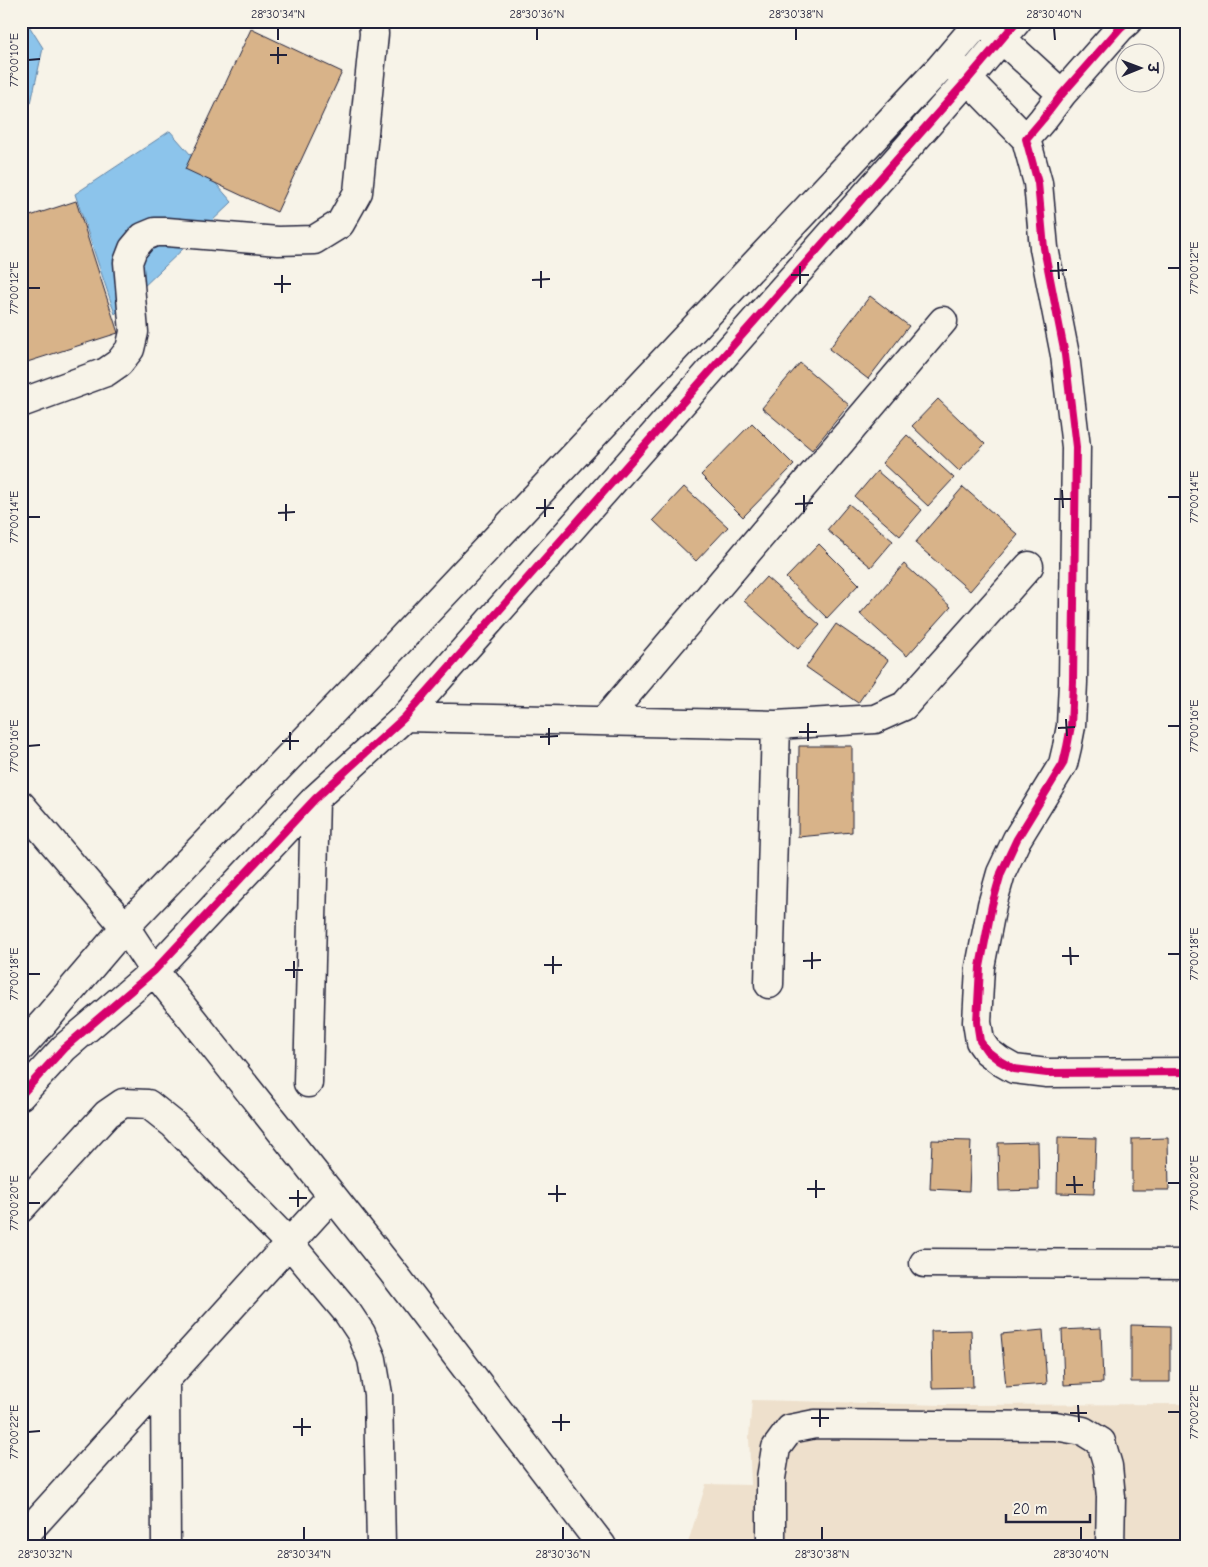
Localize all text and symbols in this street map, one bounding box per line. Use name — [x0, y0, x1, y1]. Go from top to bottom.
text: 28°30'34"N — [251, 7, 305, 21]
text: 28°30'36"N — [510, 7, 564, 21]
text: 28°30'38"N — [769, 7, 823, 21]
text: 28°30'40"N — [1026, 7, 1082, 21]
text: 77°00'10"E — [7, 33, 21, 87]
north arrow — [1116, 42, 1166, 92]
text: उ — [1144, 61, 1161, 74]
text: 77°00'12"E — [1187, 242, 1201, 294]
text: 77°00'12"E — [7, 262, 21, 314]
text: 77°00'14"E — [1187, 471, 1201, 523]
text: 77°00'14"E — [7, 491, 21, 543]
text: 77°00'16"E — [1187, 699, 1201, 753]
text: 77°00'16"E — [7, 719, 21, 773]
text: 77°00'18"E — [1187, 928, 1201, 980]
text: 77°00'18"E — [7, 948, 21, 1000]
text: 77°00'20"E — [1187, 1155, 1201, 1211]
text: 77°00'20"E — [7, 1175, 21, 1231]
text: 77°00'22"E — [1187, 1385, 1201, 1439]
text: 77°00'22"E — [7, 1405, 21, 1459]
scale bar — [1006, 1492, 1089, 1524]
text: 20 m — [1013, 1500, 1047, 1518]
text: 28°30'32"N — [18, 1547, 72, 1561]
text: 28°30'34"N — [277, 1547, 331, 1561]
text: 28°30'36"N — [536, 1547, 590, 1561]
text: 28°30'38"N — [795, 1547, 849, 1561]
text: 28°30'40"N — [1053, 1547, 1109, 1561]

